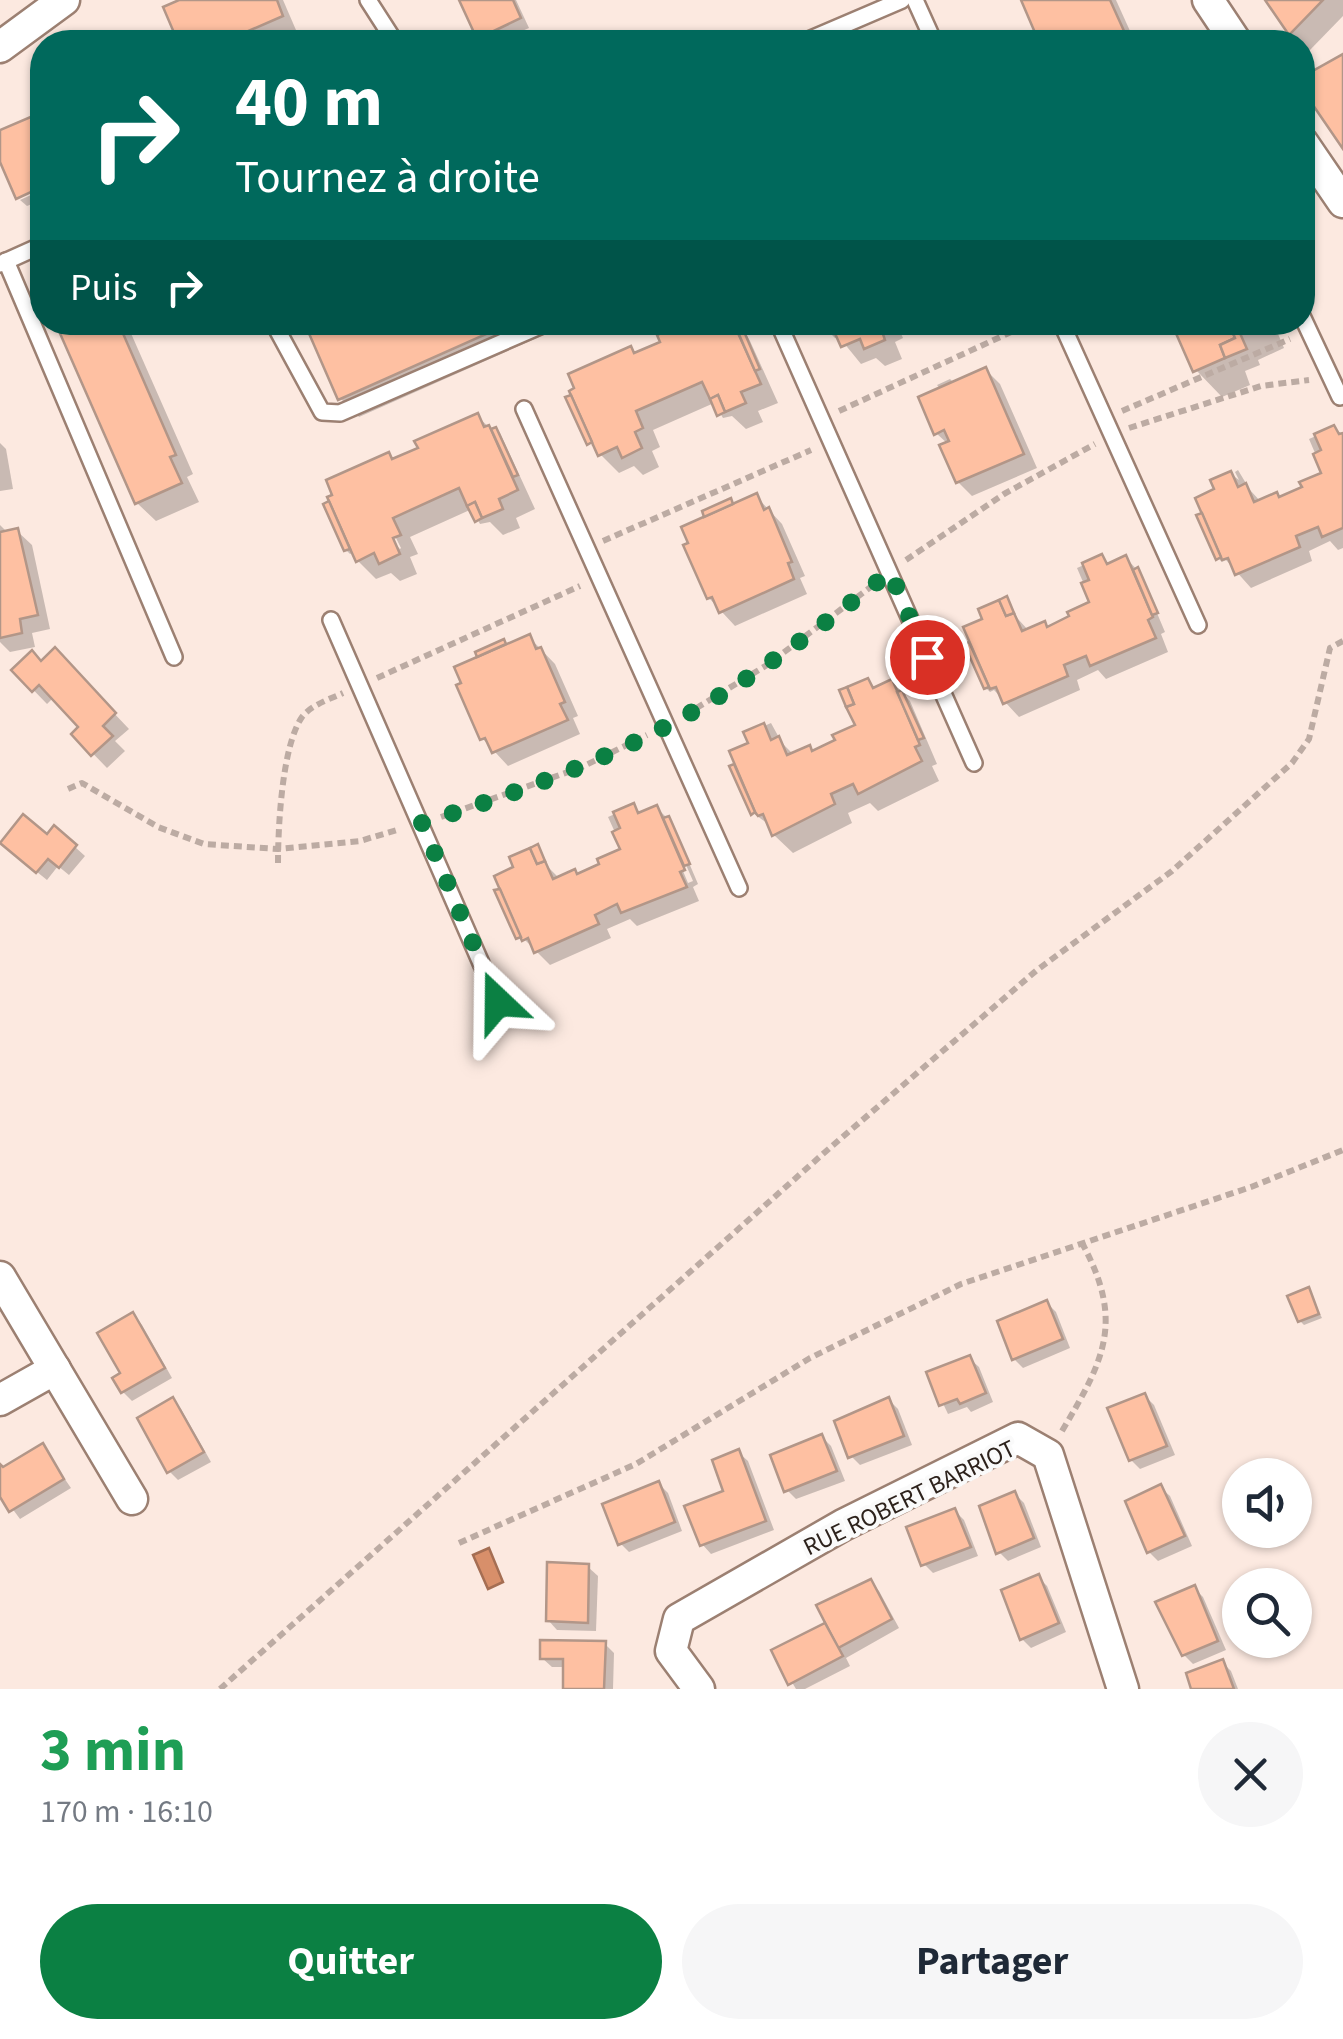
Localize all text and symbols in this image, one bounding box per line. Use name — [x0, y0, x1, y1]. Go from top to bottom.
text: 40 m — [235, 53, 383, 153]
icon: right — [70, 70, 200, 200]
text: Tournez à droite — [235, 146, 540, 210]
icon: right — [157, 260, 212, 315]
text: Puis — [70, 261, 137, 315]
pin — [885, 615, 970, 700]
icon: arrive — [900, 630, 955, 685]
position arrow — [446, 950, 550, 1054]
street label: RUE ROBERT BARRIOT — [797, 1431, 1022, 1565]
map controls — [1222, 1458, 1312, 1658]
button: sound — [1222, 1458, 1312, 1548]
button: search — [1222, 1568, 1312, 1658]
text: 3 min — [40, 1709, 186, 1794]
button: close — [1198, 1722, 1303, 1827]
text: 170 m · 16:10 — [40, 1789, 213, 1835]
button: Quitter — [40, 1904, 662, 2019]
button: Partager — [682, 1904, 1303, 2019]

